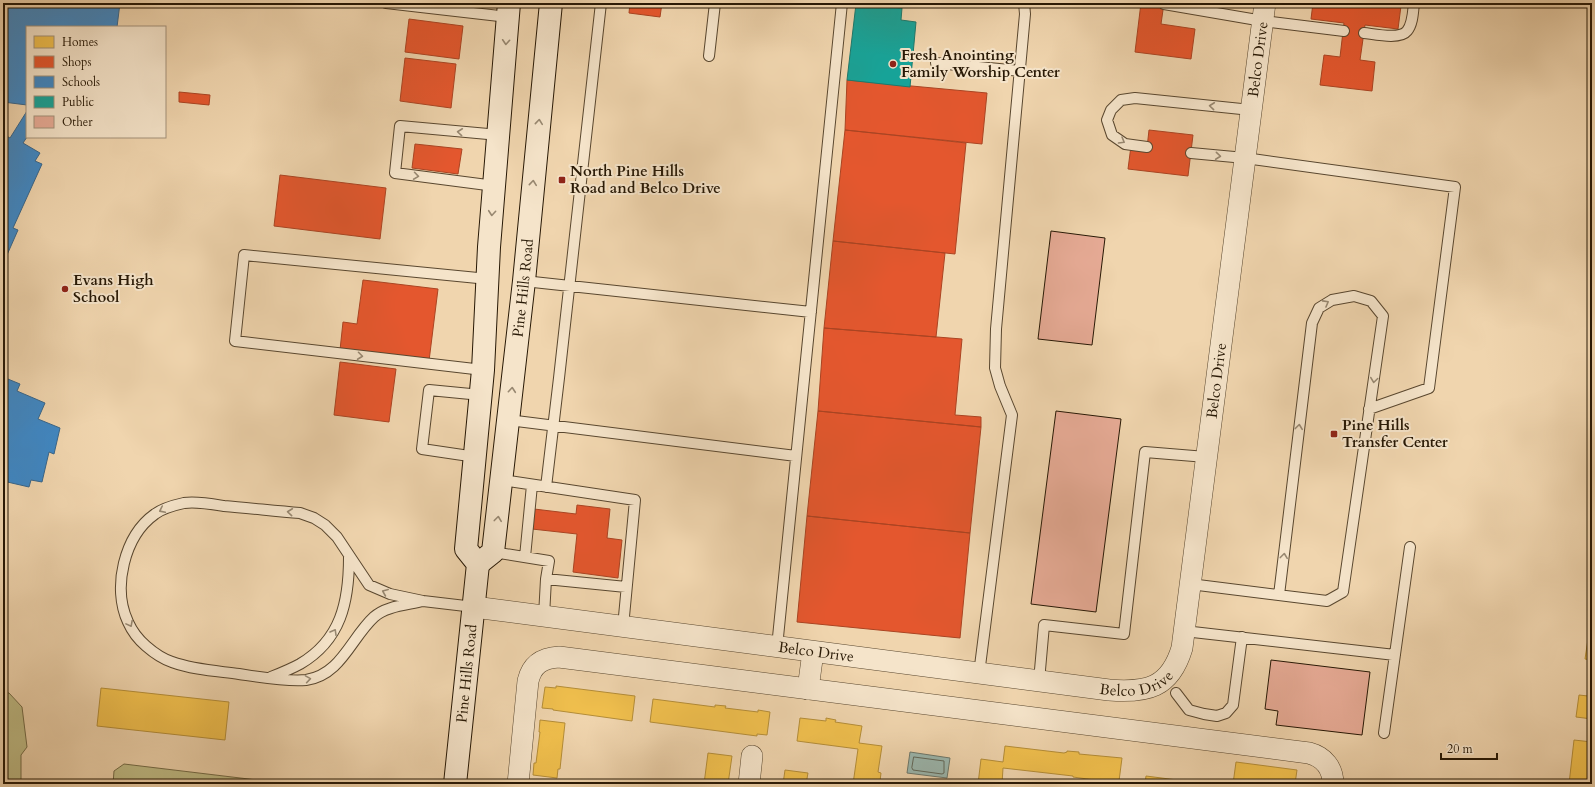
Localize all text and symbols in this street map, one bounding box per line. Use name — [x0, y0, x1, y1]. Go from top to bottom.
street label: Belco Drive — [1243, 20, 1273, 98]
legend — [26, 26, 166, 138]
text: Homes — [62, 34, 98, 50]
one-way arrow — [502, 39, 511, 45]
place label: Fresh Anointing Family Worship Center — [901, 45, 1061, 82]
text: Shops — [62, 54, 91, 70]
marker: Fresh Anointing Family Worship Center — [888, 59, 898, 69]
text: Schools — [62, 74, 100, 90]
text: Public — [62, 94, 95, 110]
one-way arrow — [1209, 102, 1215, 111]
text: Other — [62, 114, 93, 130]
one-way arrow — [534, 119, 543, 125]
one-way arrow — [457, 128, 463, 137]
one-way arrow — [1118, 136, 1125, 144]
one-way arrow — [1215, 151, 1221, 160]
place label: North Pine Hills Road and Belco Drive — [570, 161, 721, 198]
one-way arrow — [413, 171, 419, 180]
marker: North Pine Hills Road and Belco Drive — [557, 175, 567, 185]
one-way arrow — [528, 180, 537, 186]
one-way arrow — [488, 210, 497, 216]
street label: Pine Hills Road — [508, 238, 538, 338]
place label: Evans High School — [73, 270, 154, 307]
marker: Evans High School — [60, 284, 70, 294]
one-way arrow — [1322, 301, 1329, 308]
street label: Belco Drive — [1202, 341, 1231, 420]
one-way arrow — [357, 351, 363, 360]
one-way arrow — [1370, 377, 1379, 383]
one-way arrow — [507, 387, 516, 393]
place label: Pine Hills Transfer Center — [1342, 415, 1449, 452]
one-way arrow — [1295, 424, 1304, 430]
marker: Pine Hills Transfer Center — [1329, 429, 1339, 439]
one-way arrow — [159, 505, 166, 513]
one-way arrow — [287, 508, 293, 517]
one-way arrow — [493, 516, 502, 522]
one-way arrow — [1279, 553, 1288, 559]
one-way arrow — [382, 589, 389, 597]
one-way arrow — [125, 620, 132, 627]
street label: Pine Hills Road — [451, 623, 482, 724]
one-way arrow — [329, 629, 336, 636]
street label: Belco Drive — [777, 637, 855, 667]
street label: Belco Drive — [1098, 666, 1178, 701]
one-way arrow — [305, 675, 311, 683]
scale bar — [1441, 735, 1497, 761]
text: 20 m — [1447, 741, 1474, 757]

